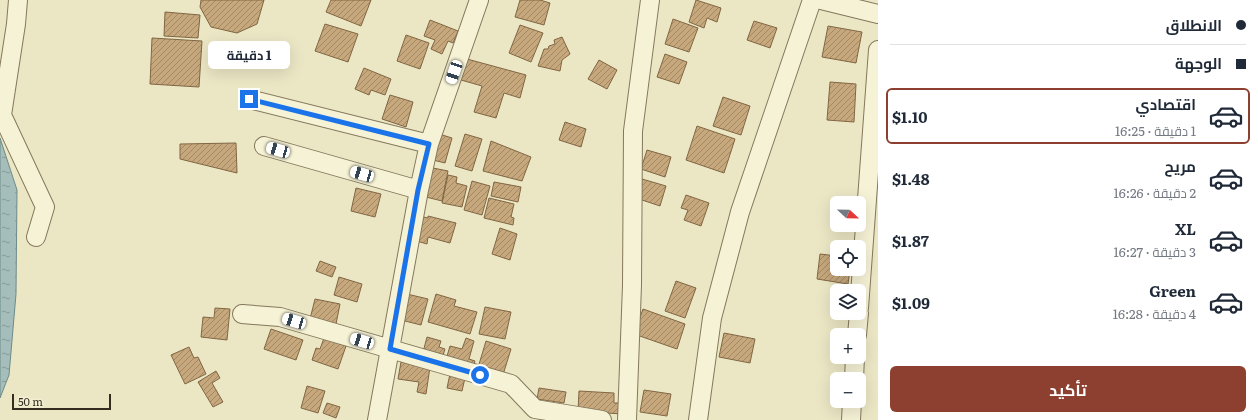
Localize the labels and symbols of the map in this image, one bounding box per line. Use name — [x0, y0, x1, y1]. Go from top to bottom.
callout: 1 دقيقة — [208, 41, 290, 69]
car — [444, 59, 464, 85]
route end — [240, 90, 258, 108]
car — [265, 141, 291, 159]
car — [349, 165, 375, 183]
north arrow — [830, 196, 866, 232]
car — [281, 312, 307, 330]
car — [349, 332, 375, 350]
route start — [471, 366, 489, 384]
scale bar — [12, 392, 111, 411]

